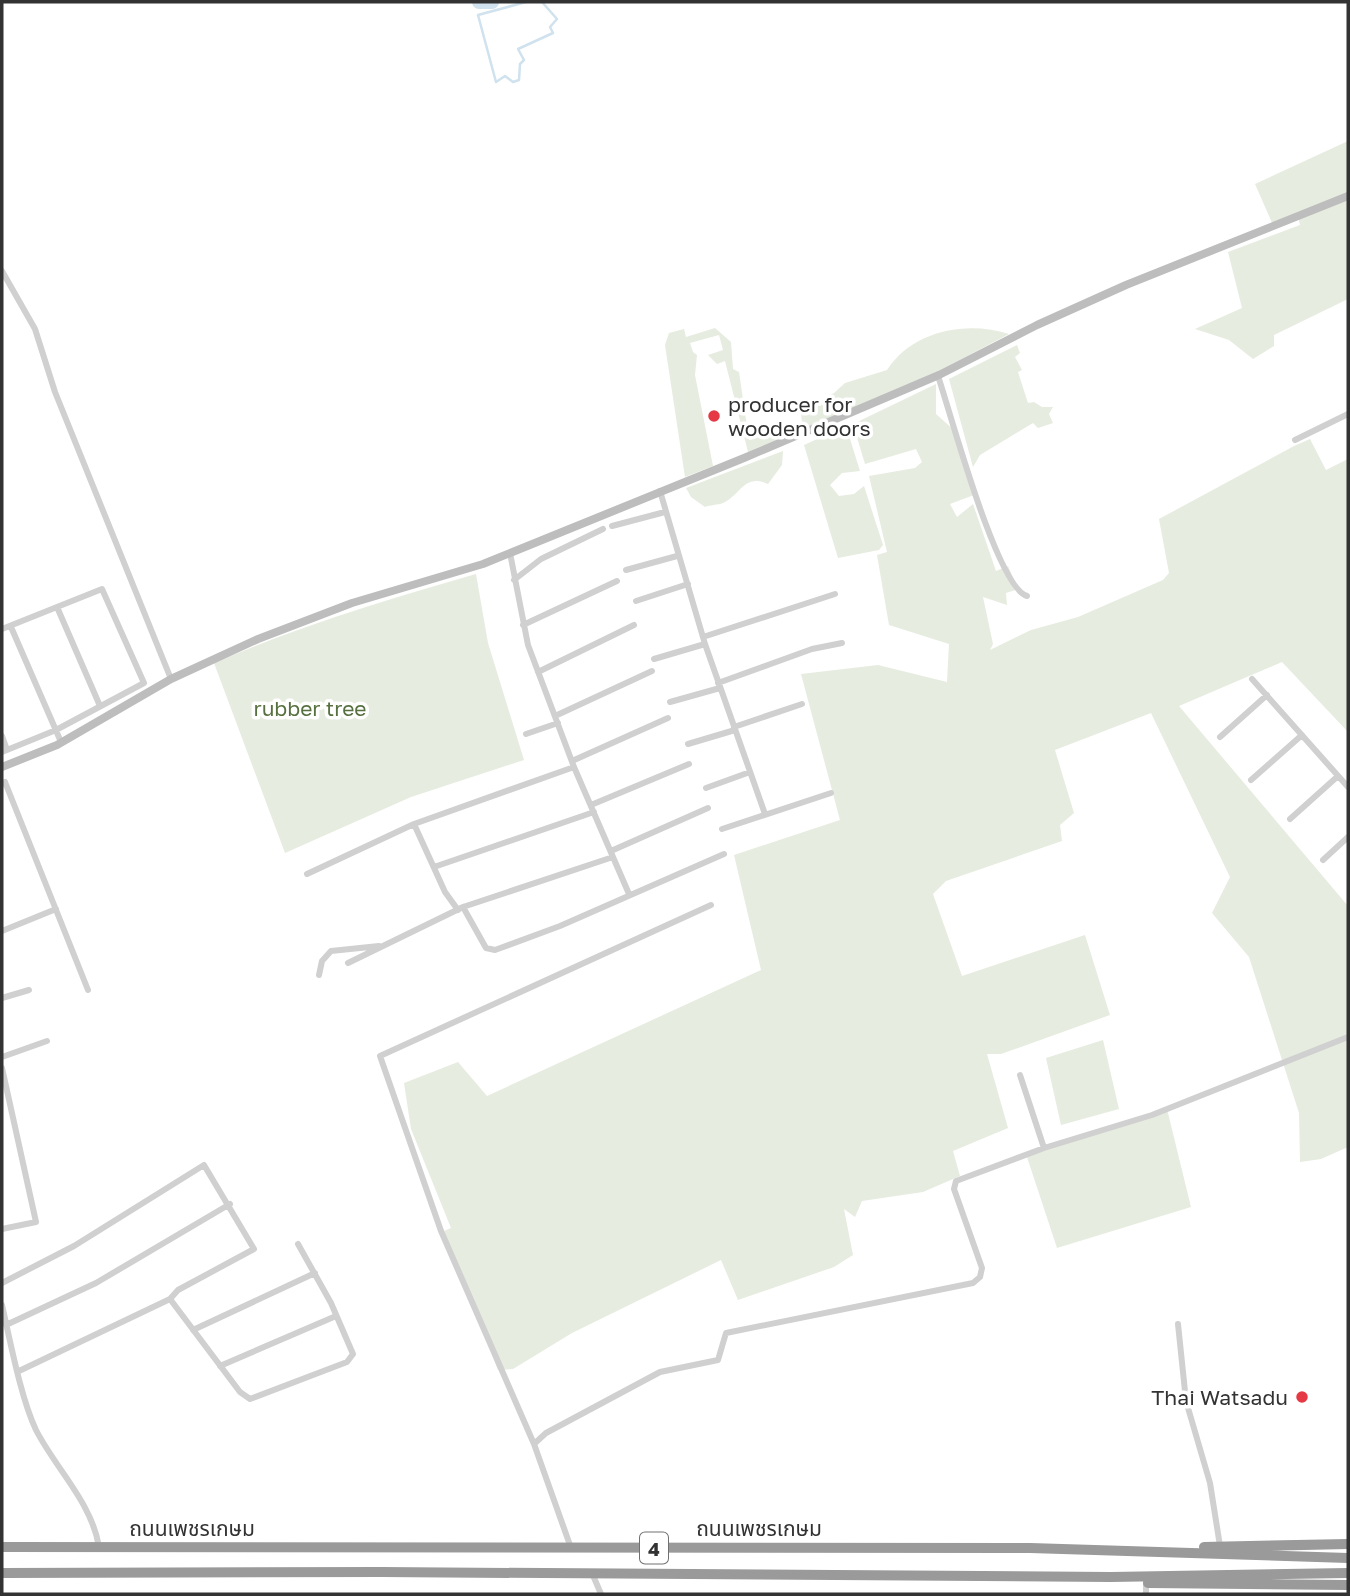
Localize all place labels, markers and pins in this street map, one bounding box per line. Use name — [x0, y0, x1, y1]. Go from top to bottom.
place label: producer for wooden doors — [728, 391, 871, 441]
marker: producer for wooden doors — [706, 408, 722, 424]
place label: Thai Watsadu — [1151, 1384, 1288, 1410]
marker: Thai Watsadu — [1294, 1389, 1310, 1405]

